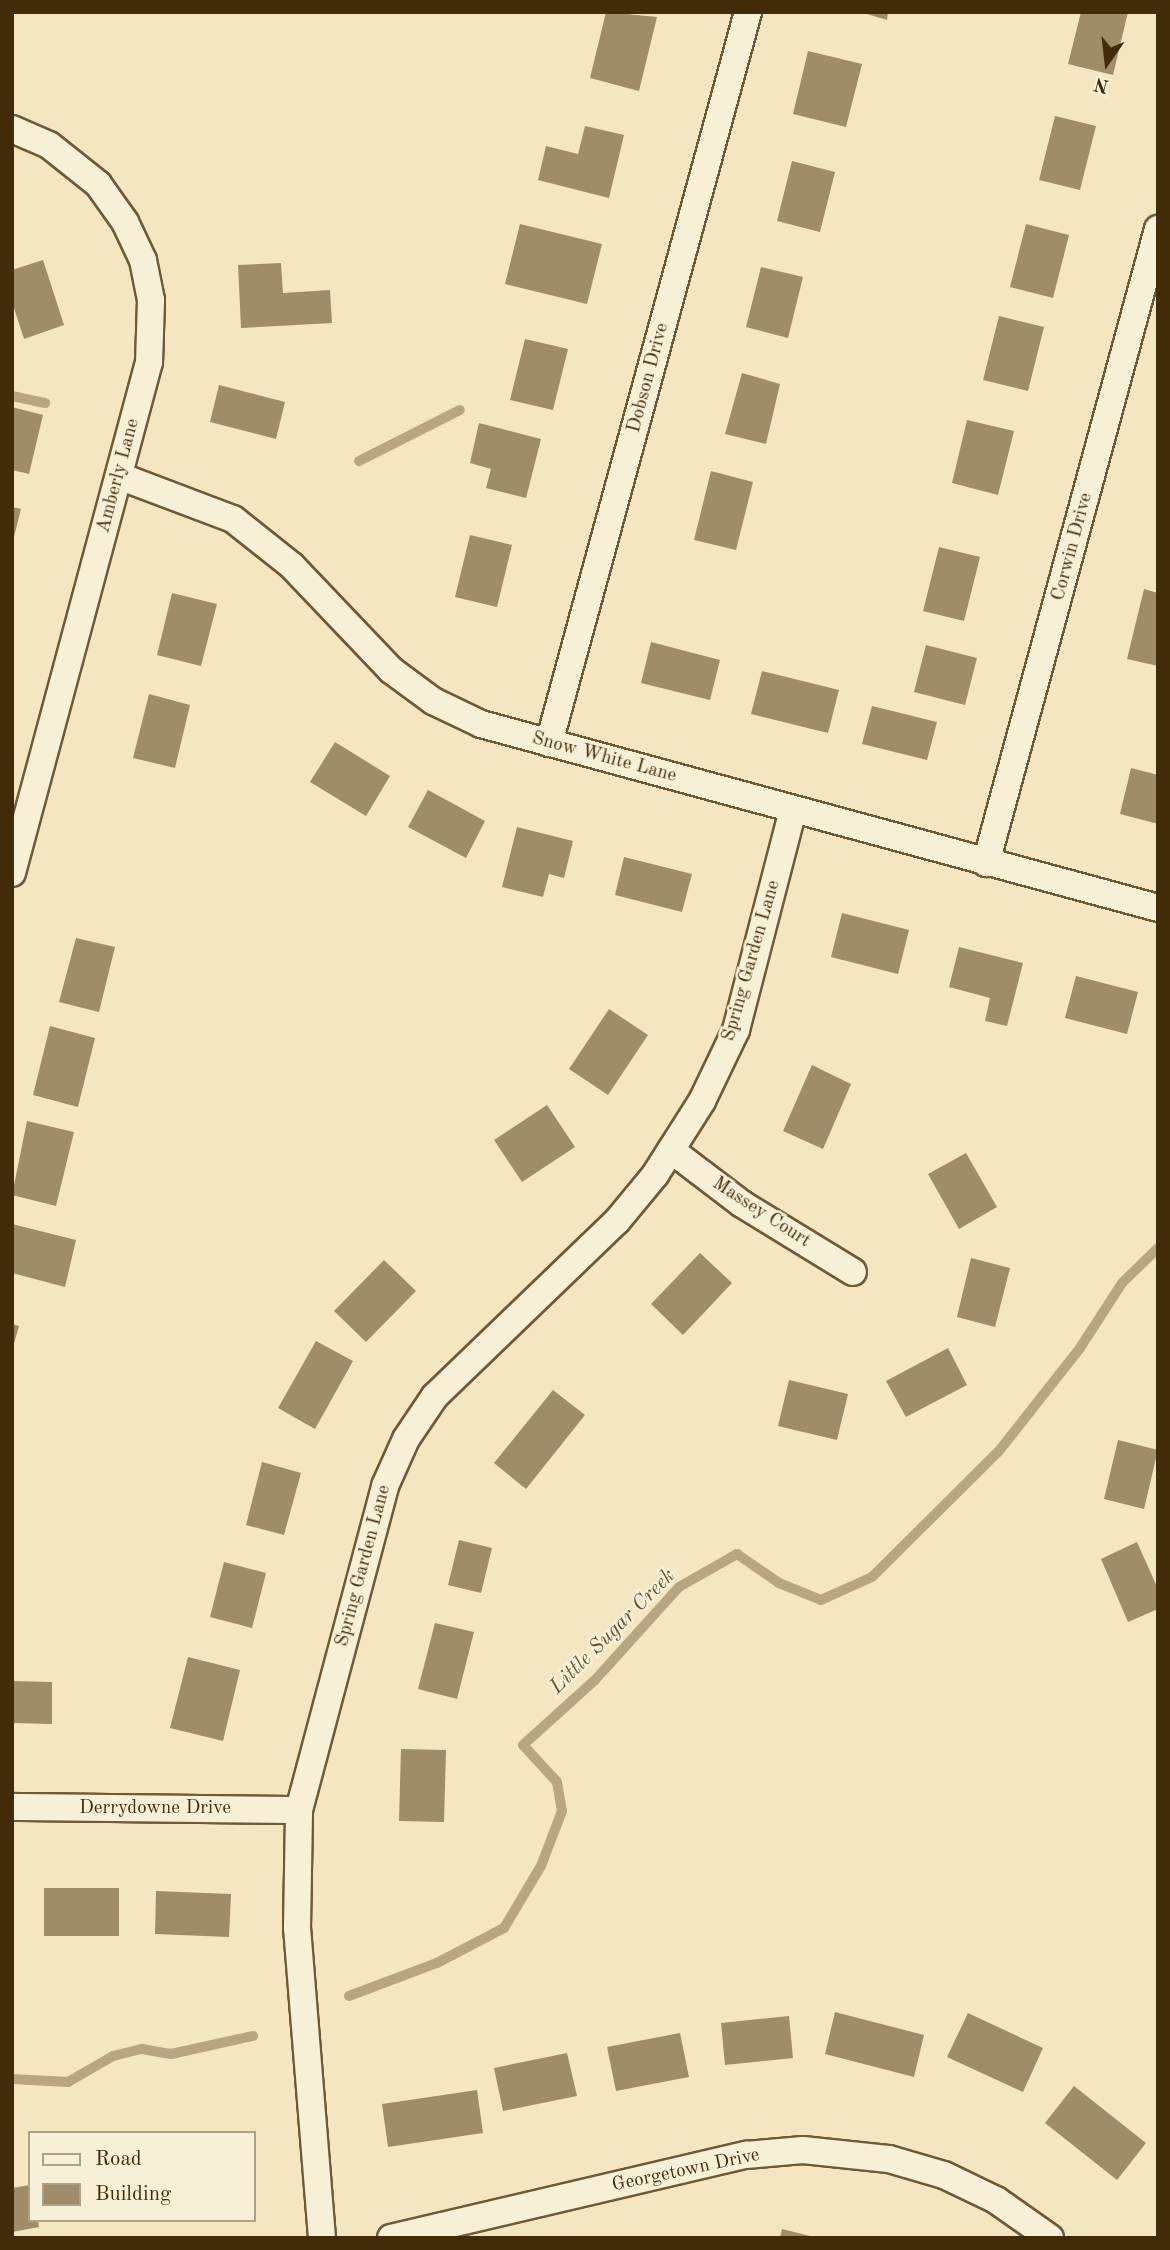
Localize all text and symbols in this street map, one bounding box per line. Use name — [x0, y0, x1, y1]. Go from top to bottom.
north arrow — [1072, 28, 1142, 98]
text: N — [1092, 73, 1111, 95]
street label: Dobson Drive — [623, 321, 675, 435]
street label: Amberly Lane — [93, 416, 145, 536]
street label: Corwin Drive — [1048, 490, 1098, 604]
street label: Snow White Lane — [529, 728, 679, 788]
street label: Spring Garden Lane — [718, 878, 786, 1044]
street label: Massey Court — [708, 1173, 814, 1253]
street label: Spring Garden Lane — [331, 1483, 397, 1649]
water label: Little Sugar Creek — [545, 1564, 681, 1700]
street label: Derrydowne Drive — [79, 1798, 231, 1820]
legend — [28, 2131, 256, 2222]
street label: Georgetown Drive — [610, 2144, 762, 2198]
text: Road — [95, 2149, 142, 2170]
text: Building — [95, 2184, 171, 2205]

